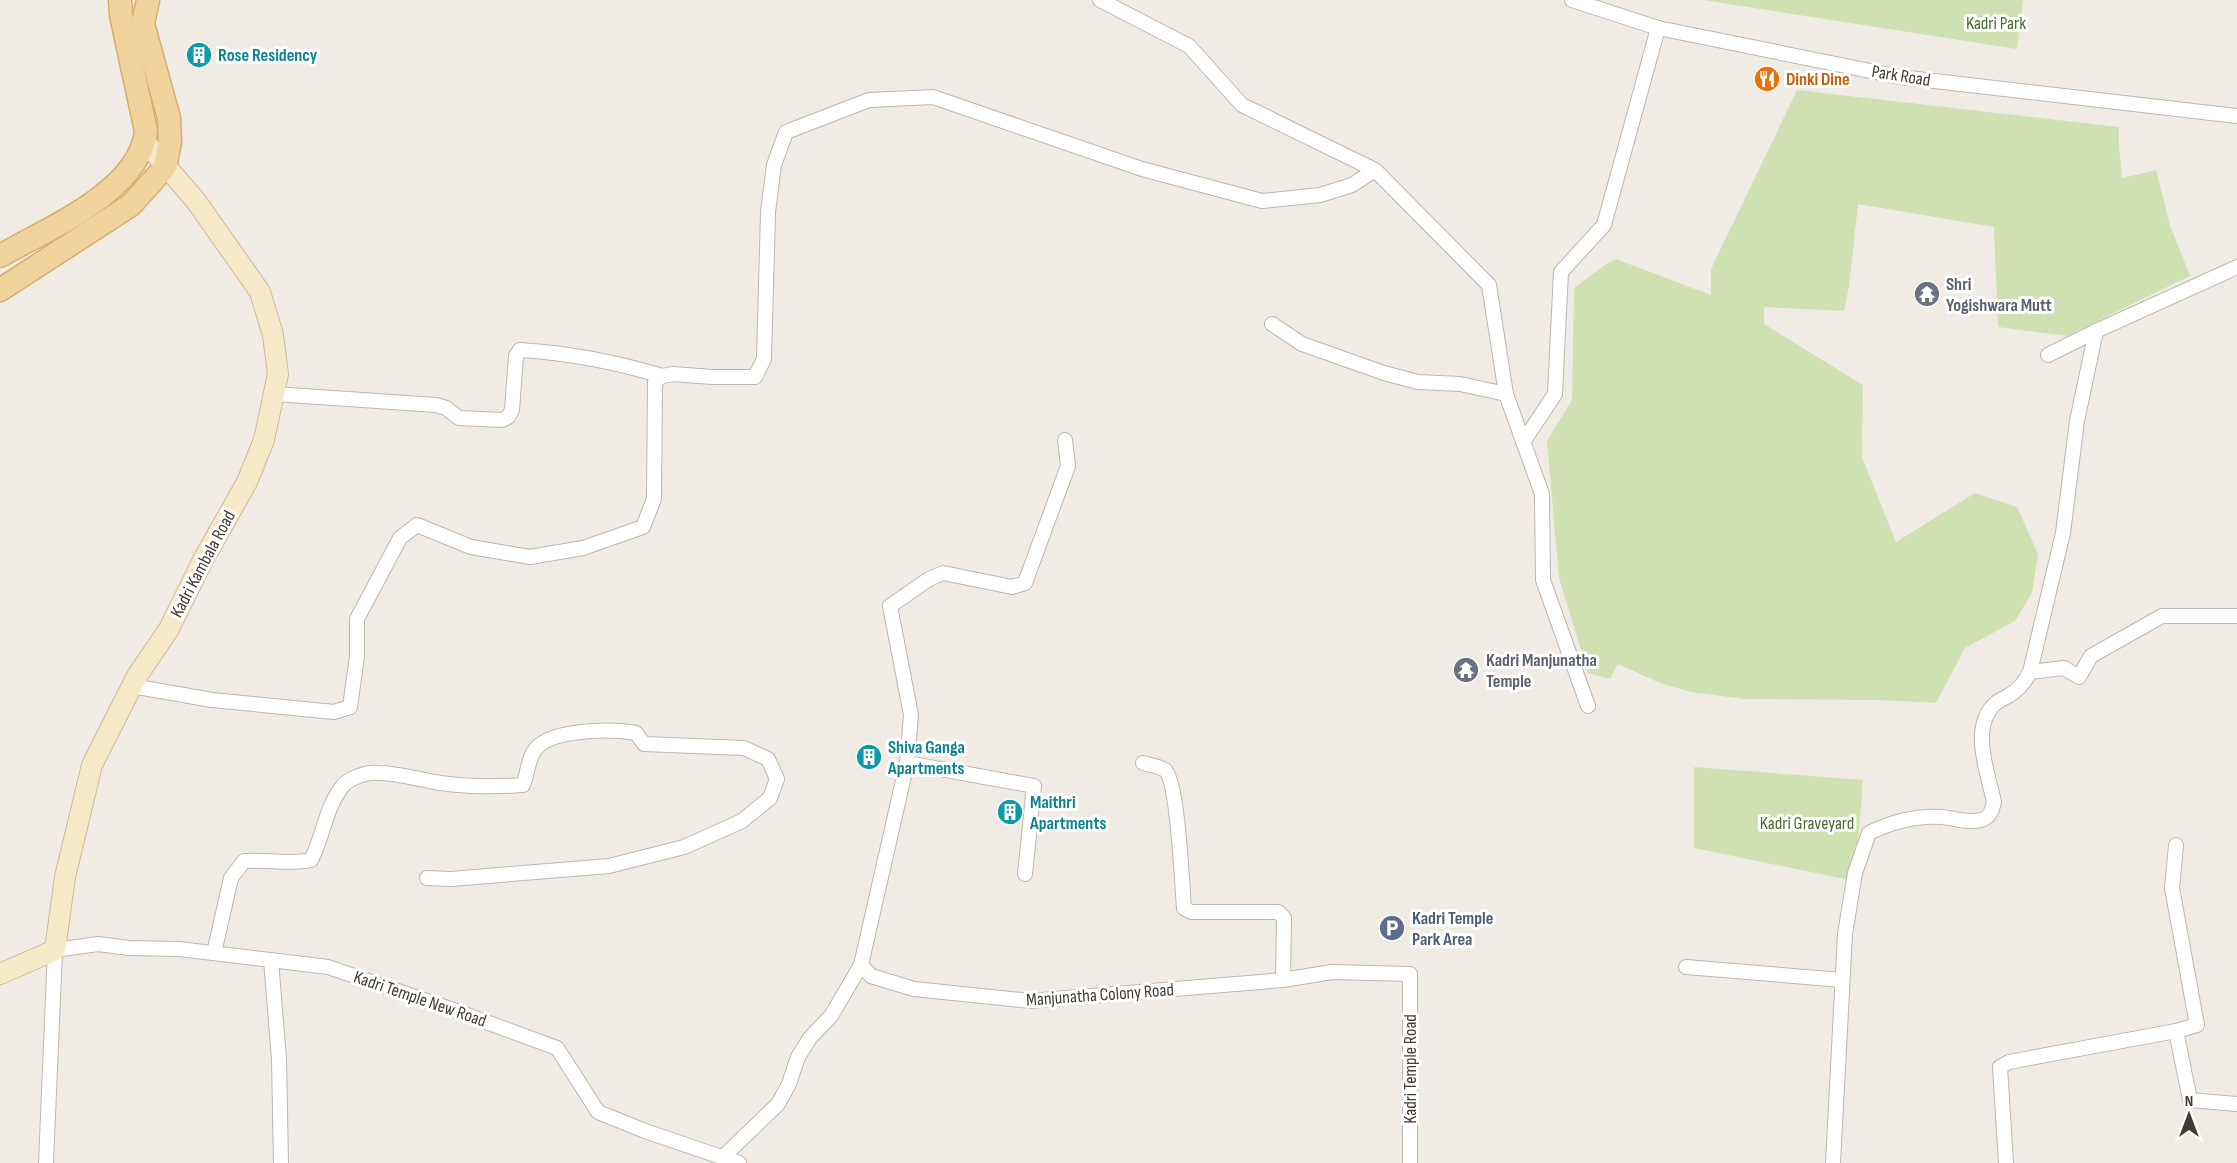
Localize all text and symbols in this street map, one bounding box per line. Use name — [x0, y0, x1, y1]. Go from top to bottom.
park label: Kadri Park — [1966, 13, 2026, 34]
building icon: Rose Residency — [184, 40, 214, 70]
place label: Rose Residency — [218, 45, 318, 66]
street label: Park Road — [1870, 61, 1932, 91]
restaurant icon: Dinki Dine — [1752, 64, 1782, 94]
place label: Dinki Dine — [1786, 69, 1850, 90]
place label: Shri Yogishwara Mutt — [1946, 274, 2052, 316]
temple icon: Shri Yogishwara Mutt — [1912, 279, 1942, 309]
street label: Kadri Kambala Road — [166, 507, 240, 621]
place label: Kadri Manjunatha Temple — [1486, 650, 1597, 692]
temple icon: Kadri Manjunatha Temple — [1451, 655, 1481, 685]
place label: Shiva Ganga Apartments — [887, 737, 965, 779]
building icon: Shiva Ganga Apartments — [854, 742, 884, 772]
place label: Maithri Apartments — [1029, 792, 1106, 834]
building icon: Maithri Apartments — [995, 797, 1025, 827]
park label: Kadri Graveyard — [1760, 813, 1854, 834]
place label: Kadri Temple Park Area — [1412, 908, 1493, 950]
parking icon: Kadri Temple Park Area — [1377, 913, 1407, 943]
street label: Kadri Temple New Road — [351, 966, 489, 1032]
street label: Manjunatha Colony Road — [1025, 979, 1175, 1011]
street label: Kadri Temple Road — [1400, 1014, 1421, 1124]
north arrow — [2159, 1085, 2219, 1145]
text: N — [2185, 1092, 2193, 1111]

